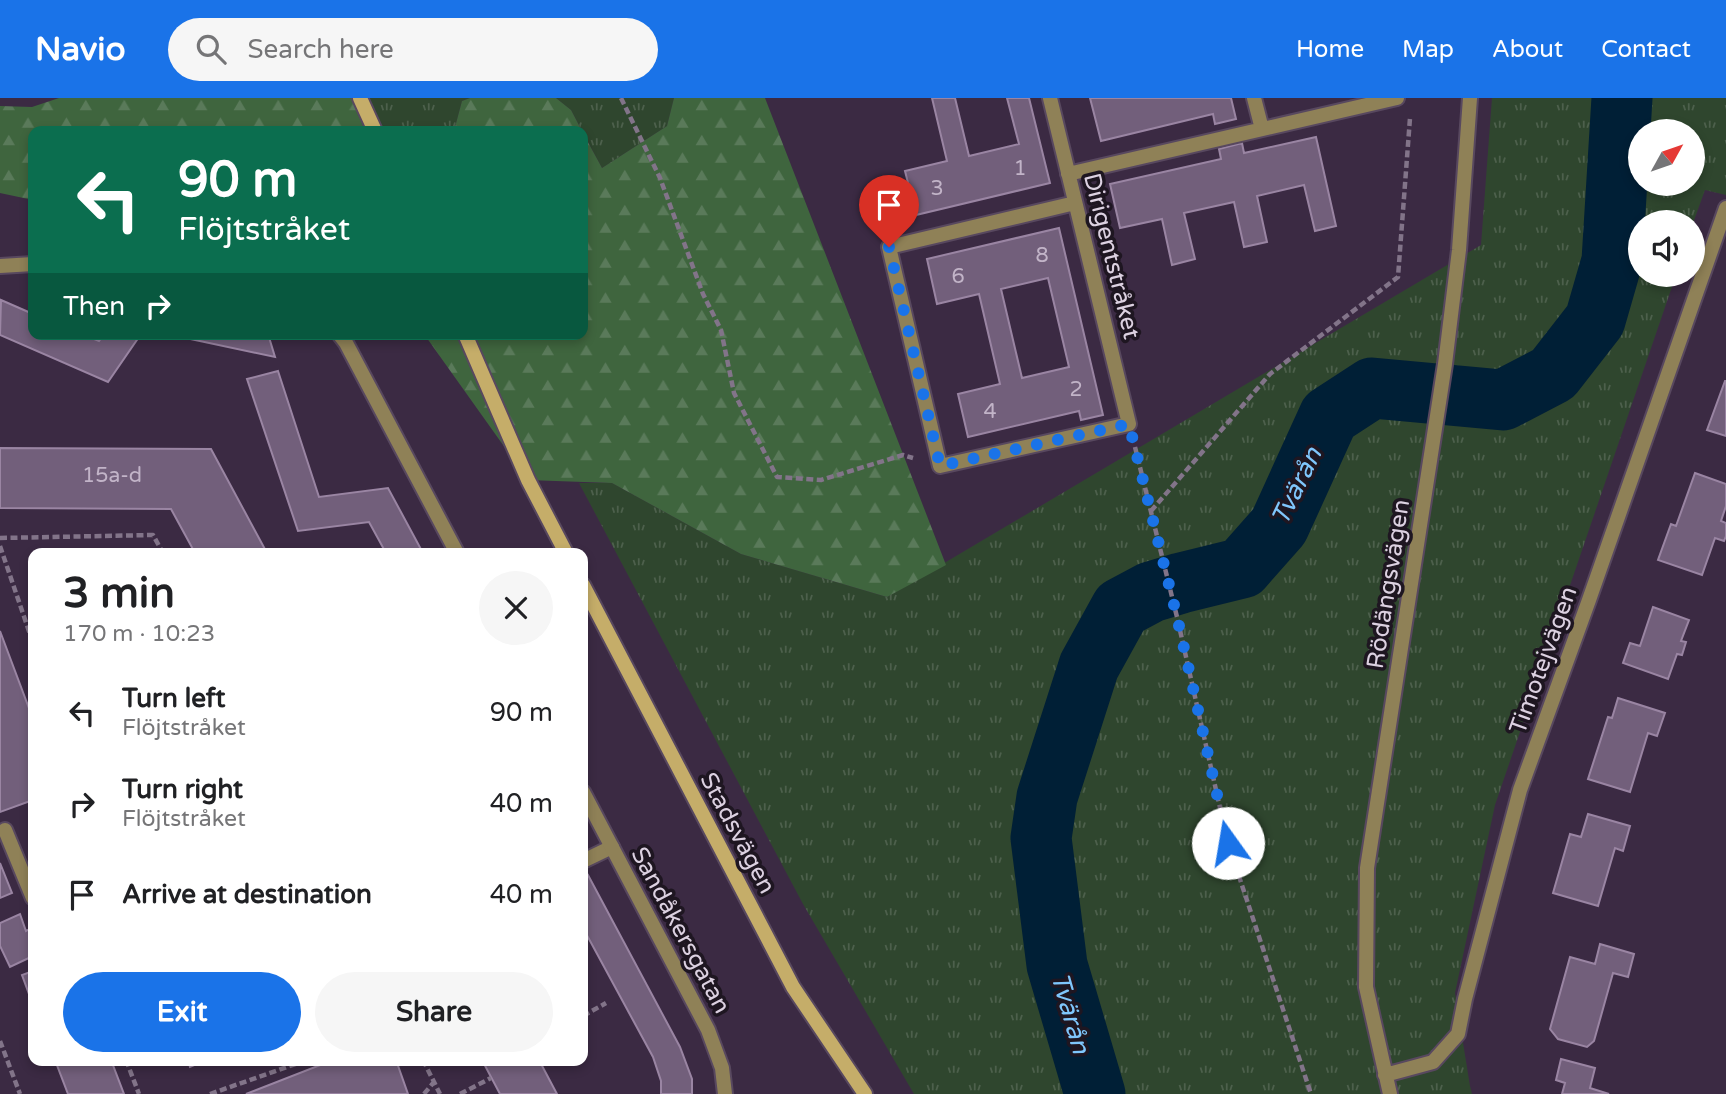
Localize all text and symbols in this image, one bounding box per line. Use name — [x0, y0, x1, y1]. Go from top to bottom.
search box — [168, 18, 658, 81]
text: Navio — [35, 30, 126, 69]
icon: search — [192, 30, 230, 68]
text: Search here — [248, 34, 394, 65]
text: Home — [1296, 35, 1364, 64]
text: Map — [1402, 35, 1454, 64]
text: About — [1492, 35, 1563, 64]
text: Contact — [1601, 35, 1691, 64]
north arrow — [1628, 119, 1704, 196]
map controls — [1628, 119, 1705, 287]
text: 90 m — [178, 151, 297, 210]
icon: left — [63, 154, 154, 245]
house number: 1 — [1013, 156, 1027, 181]
street label: Dirigentstråket — [1077, 170, 1146, 342]
pin — [859, 175, 919, 247]
house number: 3 — [930, 176, 944, 201]
icon: arrive — [870, 186, 908, 224]
button: sound — [1628, 210, 1705, 287]
text: Flöjtstråket — [178, 211, 350, 249]
house number: 8 — [1035, 243, 1049, 268]
house number: 6 — [951, 264, 965, 289]
icon: right — [139, 287, 177, 325]
text: Then — [63, 291, 125, 322]
house number: 2 — [1069, 377, 1083, 402]
house number: 4 — [983, 399, 997, 424]
water label: Tvärån — [1264, 441, 1329, 530]
house number: 15a-d — [82, 463, 142, 488]
street label: Rödängsvägen — [1361, 497, 1416, 671]
text: 3 min — [63, 568, 175, 619]
button: close — [479, 571, 553, 645]
street label: Timotejvägen — [1503, 582, 1584, 738]
text: 170 m · 10:23 — [63, 620, 215, 648]
text: Turn left — [122, 683, 225, 714]
icon: left — [63, 694, 101, 732]
text: 90 m — [490, 697, 553, 728]
text: Flöjtstråket — [122, 714, 246, 742]
street label: Stadsvägen — [694, 768, 782, 899]
text: Turn right — [122, 774, 243, 805]
icon: right — [63, 785, 101, 823]
text: 40 m — [490, 788, 553, 819]
text: Flöjtstråket — [122, 805, 246, 833]
position arrow — [1191, 806, 1265, 880]
street label: Sandåkersgatan — [624, 842, 737, 1018]
icon: arrive — [63, 876, 101, 914]
text: Arrive at destination — [122, 879, 372, 910]
text: 40 m — [490, 879, 553, 910]
water label: Tvärån — [1044, 969, 1097, 1058]
button: Exit — [63, 972, 301, 1052]
button: Share — [315, 972, 553, 1052]

